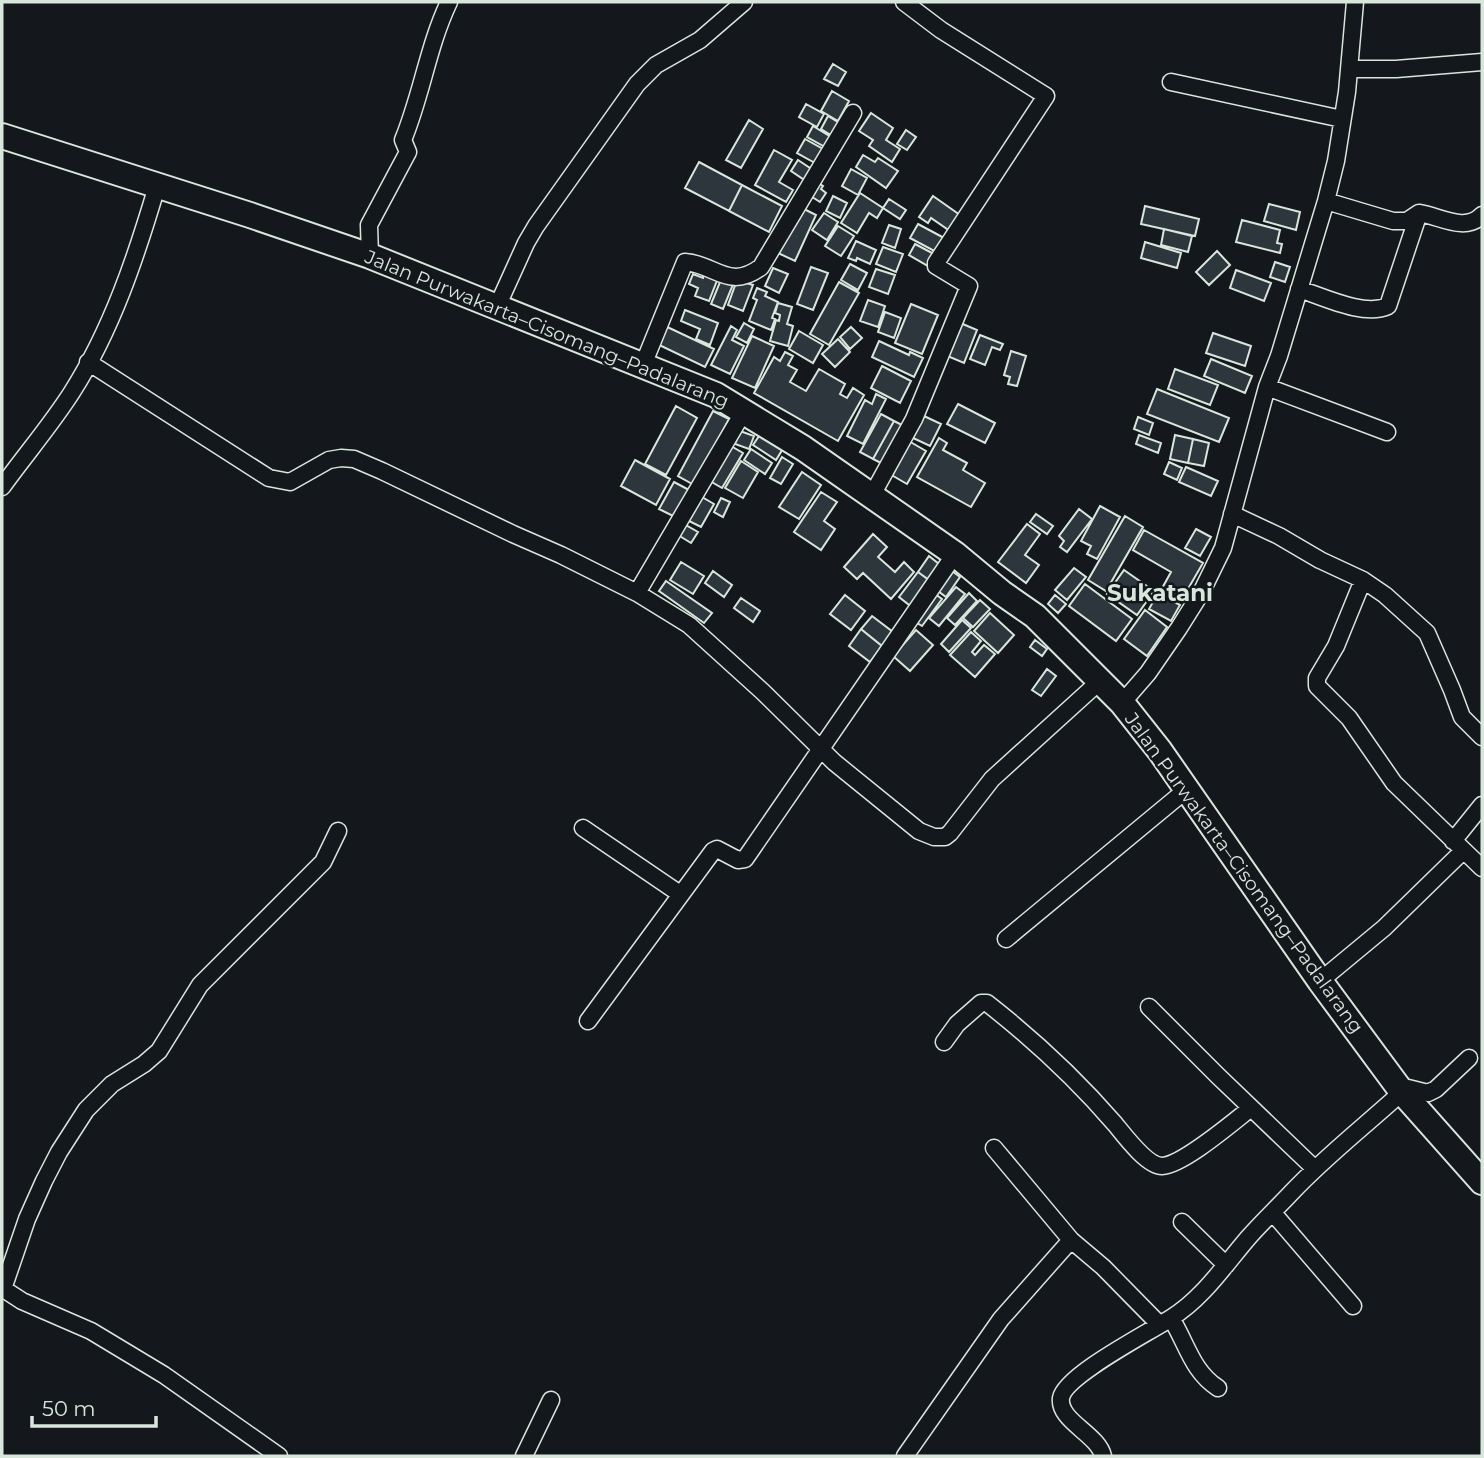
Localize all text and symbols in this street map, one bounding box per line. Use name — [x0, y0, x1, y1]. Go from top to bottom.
street label: Jalan Purwakarta–Cisomang–Padalarang — [361, 245, 732, 413]
district label: Sukatani — [1107, 579, 1213, 607]
street label: Jalan Purwakarta–Cisomang–Padalarang — [1119, 707, 1368, 1038]
scale bar — [32, 1384, 156, 1428]
text: 50 m — [42, 1396, 96, 1421]

